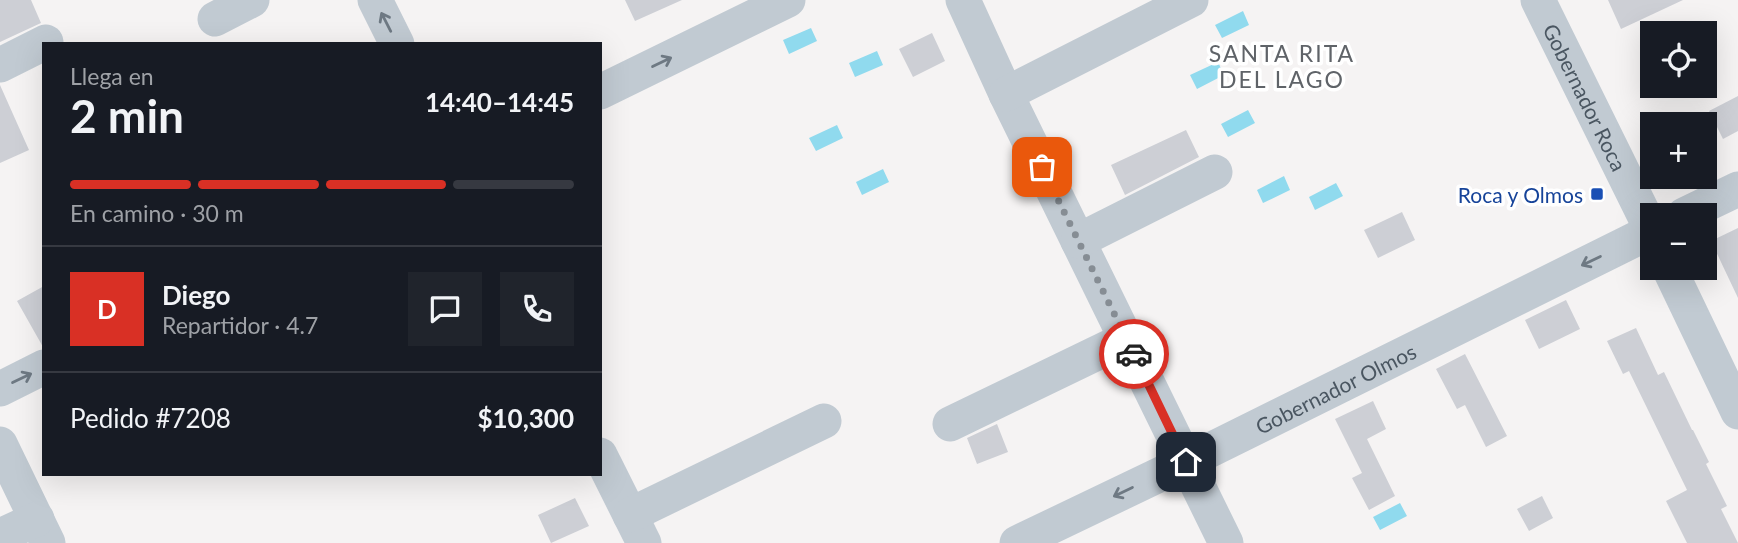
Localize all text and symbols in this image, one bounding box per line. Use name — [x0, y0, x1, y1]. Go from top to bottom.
one-way arrow — [378, 12, 392, 33]
street label: Gobernador Roca — [1539, 19, 1633, 175]
map controls — [1640, 21, 1717, 280]
button: locate — [1640, 21, 1717, 98]
district label: SANTA RITA DEL LAGO — [1209, 39, 1355, 93]
one-way arrow — [651, 55, 672, 68]
text: Llega en — [70, 62, 154, 90]
text: 14:40–14:45 — [425, 86, 574, 118]
text: 2 min — [70, 88, 184, 143]
button: + — [1640, 112, 1717, 189]
pin — [1012, 137, 1072, 197]
icon: bag — [1023, 148, 1061, 186]
place label: Roca y Olmos — [1458, 182, 1583, 207]
marker: Roca y Olmos — [1589, 186, 1605, 202]
text: En camino · 30 m — [70, 199, 244, 227]
button: − — [1640, 203, 1717, 280]
one-way arrow — [1581, 255, 1602, 269]
button: chat — [408, 272, 482, 346]
button: phone — [500, 272, 574, 346]
text: Diego — [162, 279, 230, 311]
text: D — [97, 293, 117, 325]
text: Repartidor · 4.7 — [162, 311, 318, 339]
courier — [1099, 319, 1169, 389]
icon: car — [1115, 335, 1153, 373]
street label: Gobernador Olmos — [1251, 338, 1420, 438]
one-way arrow — [11, 371, 32, 385]
text: Pedido #7208 — [70, 402, 231, 434]
text: $10,300 — [477, 402, 574, 434]
pin — [1156, 432, 1216, 492]
icon: home — [1167, 443, 1205, 481]
one-way arrow — [1113, 486, 1134, 499]

